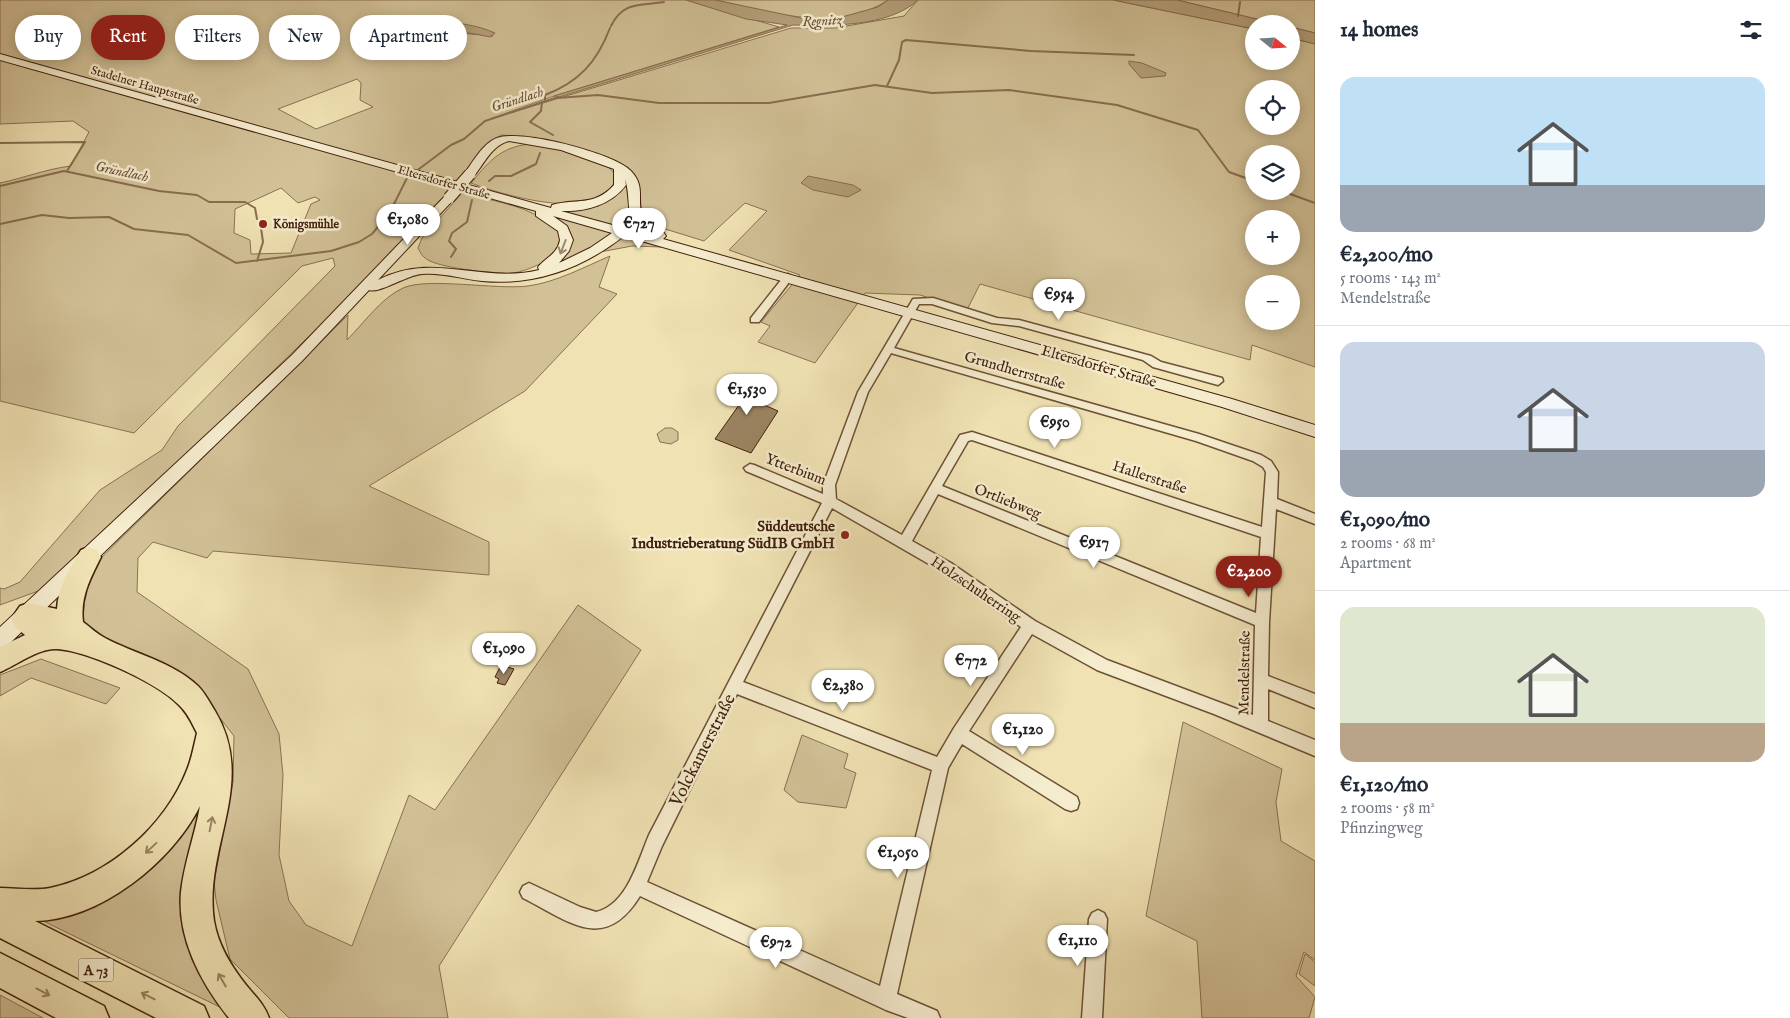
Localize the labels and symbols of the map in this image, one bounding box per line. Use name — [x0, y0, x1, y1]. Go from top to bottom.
water label: Regnitz — [802, 11, 844, 32]
north arrow — [1245, 15, 1300, 70]
street label: Stadelner Hauptstraße — [89, 63, 201, 109]
water label: Gründlach — [489, 83, 546, 117]
water label: Gründlach — [94, 158, 150, 186]
street label: Eltersdorfer Straße — [396, 162, 492, 203]
pin: €1,080 — [367, 204, 449, 246]
pin: €727 — [609, 208, 669, 250]
place label: Königsmühle — [273, 217, 339, 233]
marker: Königsmühle — [257, 218, 269, 230]
one-way arrow — [558, 239, 567, 254]
pin: €954 — [1029, 278, 1089, 321]
street label: Eltersdorfer Straße — [1039, 341, 1159, 392]
street label: Grundherrstraße — [962, 347, 1068, 394]
pin: €1,530 — [706, 374, 788, 416]
pin: €950 — [1025, 406, 1085, 449]
street label: Ytterbium — [763, 449, 829, 490]
street label: Hallerstraße — [1110, 457, 1189, 498]
street label: Ortliebweg — [971, 479, 1045, 524]
place label: Süddeutsche Industrieberatung SüdIB GmbH — [632, 517, 835, 553]
pin: €917 — [1064, 526, 1124, 569]
marker: Süddeutsche Industrieberatung SüdIB GmbH — [839, 529, 851, 541]
street label: Holzschuherring — [927, 552, 1025, 627]
pin: €2,200 — [1208, 556, 1290, 598]
street label: Mendelstraße — [1234, 630, 1255, 716]
pin: €1,090 — [463, 632, 545, 675]
pin: €772 — [941, 644, 1001, 687]
pin: €2,380 — [802, 670, 884, 712]
street label: Volckamerstraße — [665, 690, 742, 812]
pin: €1,120 — [982, 714, 1064, 756]
one-way arrow — [206, 816, 216, 832]
pin: €1,050 — [857, 836, 939, 879]
one-way arrow — [145, 842, 158, 854]
pin: €1,110 — [1037, 924, 1119, 967]
pin: €972 — [746, 926, 806, 969]
road number: A 73 — [78, 958, 114, 982]
one-way arrow — [216, 974, 226, 988]
one-way arrow — [35, 988, 50, 997]
one-way arrow — [141, 991, 156, 1000]

